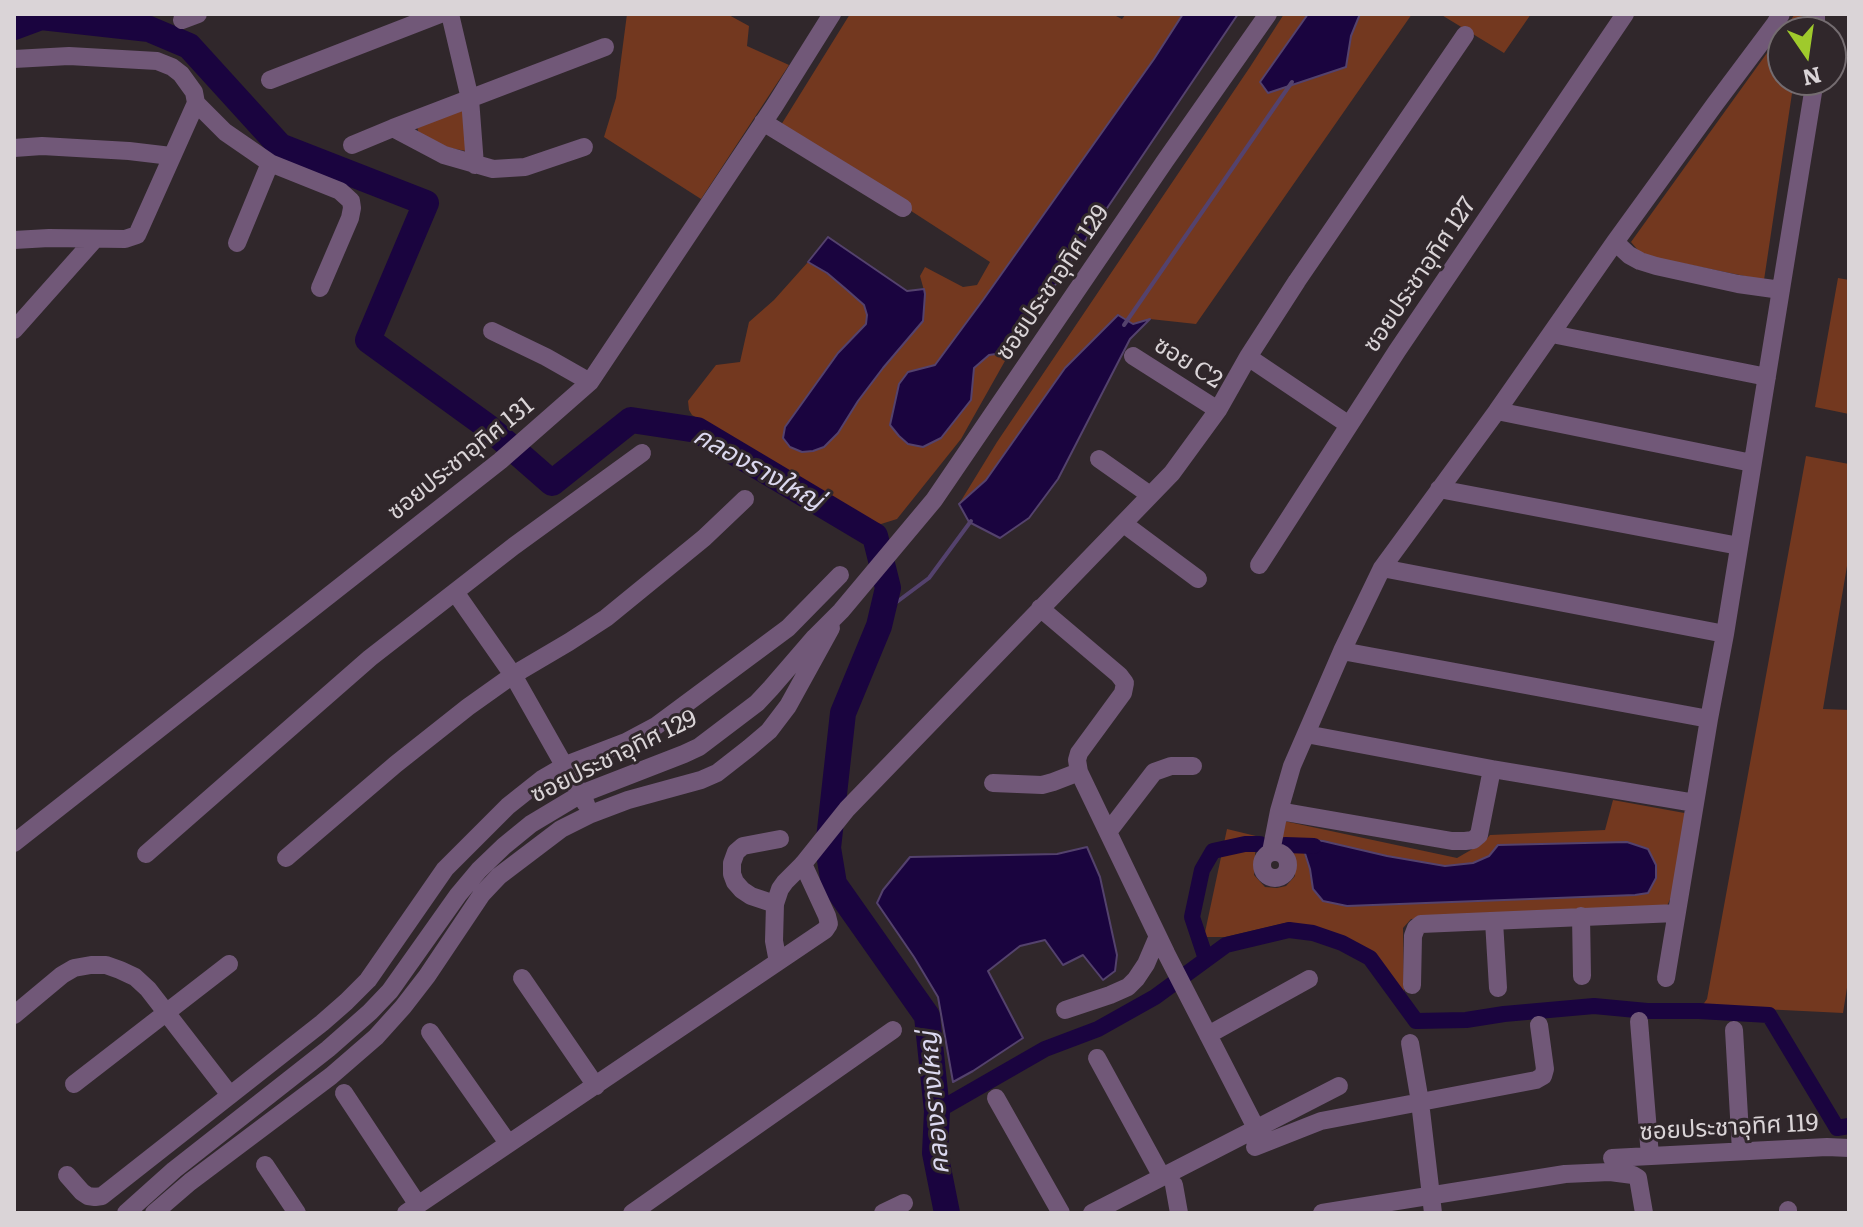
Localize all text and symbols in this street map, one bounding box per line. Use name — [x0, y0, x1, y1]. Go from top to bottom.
north arrow — [1767, 16, 1847, 96]
text: N — [1799, 60, 1825, 96]
street label: ซอยประชาอุทิศ 127 — [1358, 192, 1482, 358]
street label: ซอยประชาอุทิศ 129 — [990, 200, 1116, 366]
street label: ซอย C2 — [1149, 331, 1227, 395]
street label: ซอยประชาอุทิศ 131 — [382, 391, 540, 527]
water label: คลองรางใหญ่ — [688, 421, 828, 517]
street label: ซอยประชาอุทิศ 129 — [526, 704, 702, 810]
water label: คลองรางใหญ่ — [913, 1030, 957, 1176]
street label: ซอยประชาอุทิศ 119 — [1639, 1109, 1819, 1147]

